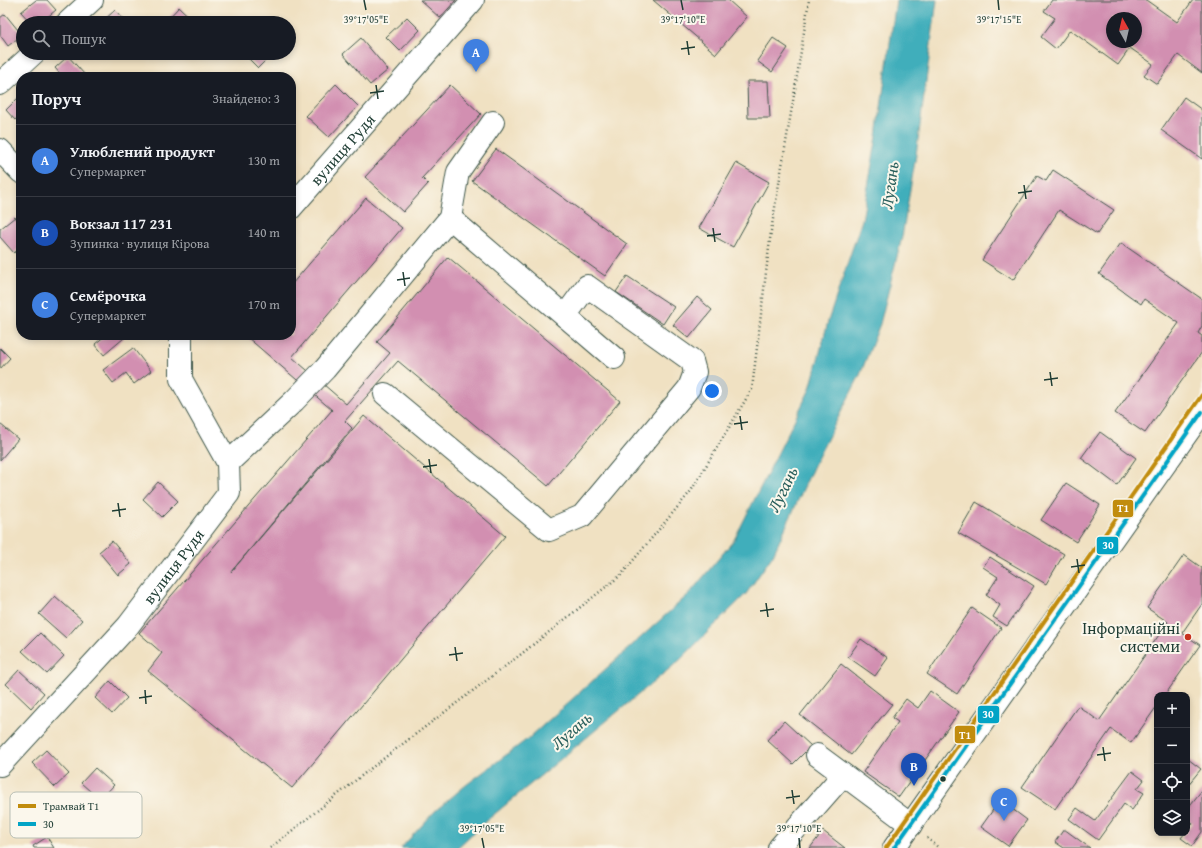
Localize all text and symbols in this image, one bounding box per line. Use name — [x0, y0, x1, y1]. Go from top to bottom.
text: 39°17'05"E — [344, 12, 388, 27]
text: 39°17'10"E — [661, 12, 705, 27]
text: 39°17'15"E — [977, 12, 1021, 27]
north arrow — [1106, 12, 1142, 48]
search box — [16, 16, 296, 60]
icon: search — [30, 27, 52, 49]
text: Пошук — [62, 28, 106, 49]
pin: A — [463, 39, 489, 72]
text: Поруч — [32, 86, 81, 111]
text: Знайдено: 3 — [212, 89, 280, 108]
street label: вулиця Рудя — [304, 108, 381, 191]
text: Улюблений продукт — [70, 141, 215, 162]
text: A — [41, 151, 49, 170]
text: 130 m — [248, 151, 280, 170]
water label: Лугань — [873, 160, 905, 210]
text: Супермаркет — [70, 162, 146, 181]
text: Вокзал 117 231 — [70, 213, 173, 234]
text: B — [41, 223, 49, 242]
text: 140 m — [248, 223, 280, 242]
text: Зупинка · вулиця Кірова — [70, 234, 209, 253]
text: Семёрочка — [70, 285, 146, 306]
text: C — [41, 295, 49, 314]
text: 170 m — [248, 295, 280, 314]
text: Супермаркет — [70, 306, 146, 325]
your location — [702, 381, 722, 401]
water label: Лугань — [760, 462, 804, 516]
line badge: T1 — [1112, 499, 1134, 518]
text: T1 — [1117, 500, 1129, 516]
street label: вулиця Рудя — [137, 524, 210, 609]
line badge: 30 — [1096, 536, 1119, 555]
text: 30 — [1102, 537, 1114, 553]
place label: Інформаційні системи — [1082, 616, 1181, 658]
marker: Інформаційні системи — [1183, 632, 1193, 642]
map controls — [1154, 692, 1190, 836]
button: + — [1154, 692, 1190, 728]
water label: Лугань — [545, 705, 597, 755]
line badge: 30 — [977, 705, 1000, 724]
text: 30 — [982, 706, 994, 722]
line badge: T1 — [954, 725, 976, 744]
text: T1 — [959, 727, 971, 743]
button: − — [1154, 728, 1190, 764]
pin: B — [901, 753, 927, 786]
button: locate — [1154, 764, 1190, 800]
unlabelled marker — [938, 774, 948, 784]
pin: C — [991, 788, 1017, 821]
legend — [10, 792, 142, 838]
text: Трамвай T1 — [43, 798, 99, 814]
button: layers — [1154, 800, 1190, 836]
text: 30 — [43, 816, 54, 832]
text: 39°17'05"E — [460, 821, 504, 836]
text: 39°17'10"E — [777, 821, 821, 836]

